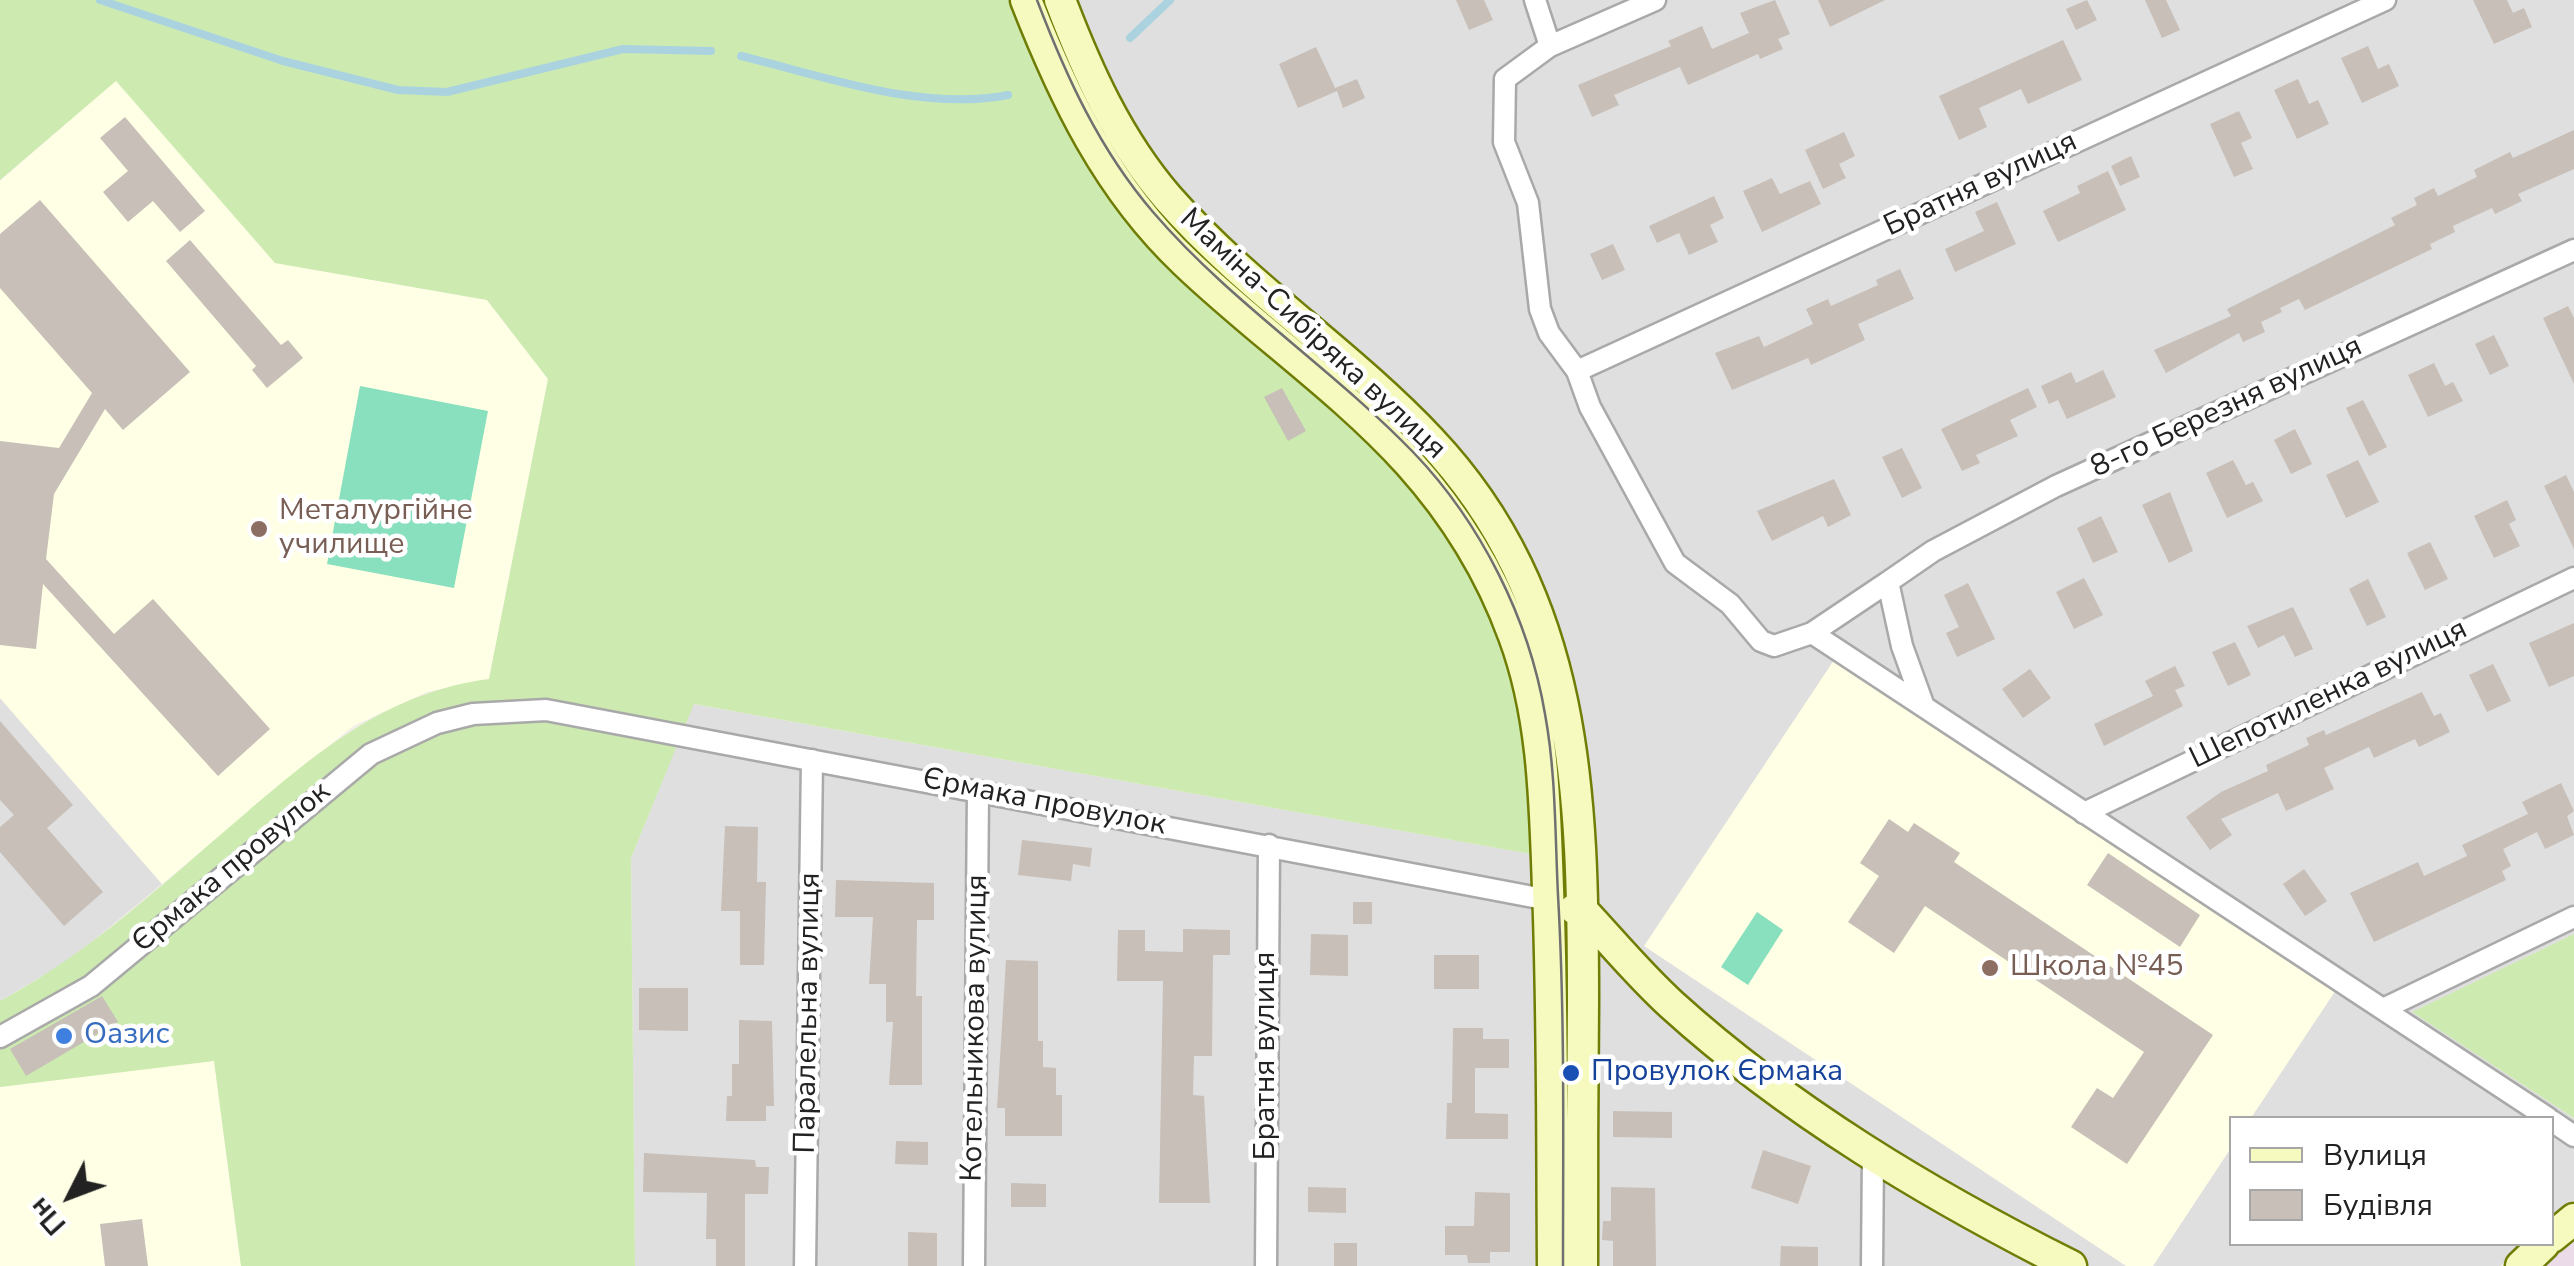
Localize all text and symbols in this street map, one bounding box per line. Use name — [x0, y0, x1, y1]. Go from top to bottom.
street label: Братня вулиця — [1879, 125, 2083, 245]
street label: Маміна-Сибіряка вулиця — [1171, 202, 1453, 468]
street label: 8-го Березня вулиця — [2086, 329, 2368, 487]
place label: Металургійне училище — [279, 494, 473, 564]
marker: Металургійне училище — [248, 518, 270, 540]
street label: Шепотиленка вулиця — [2184, 612, 2474, 778]
street label: Єрмака провулок — [919, 762, 1169, 844]
street label: Єрмака провулок — [126, 775, 338, 961]
street label: Паралельна вулиця — [789, 872, 829, 1154]
street label: Котельникова вулиця — [955, 874, 997, 1182]
place label: Школа №45 — [2010, 950, 2184, 986]
street label: Братня вулиця — [1249, 952, 1285, 1160]
marker: Школа №45 — [1979, 957, 2001, 979]
place label: Оазис — [84, 1018, 170, 1054]
marker: Оазис — [53, 1025, 75, 1047]
place label: Провулок Єрмака — [1591, 1055, 1843, 1091]
marker: Провулок Єрмака — [1560, 1062, 1582, 1084]
legend — [2229, 1116, 2554, 1246]
text: Вулиця — [2323, 1135, 2427, 1176]
north arrow — [20, 1146, 120, 1246]
text: Будівля — [2323, 1185, 2433, 1226]
text: Пн — [21, 1189, 75, 1243]

